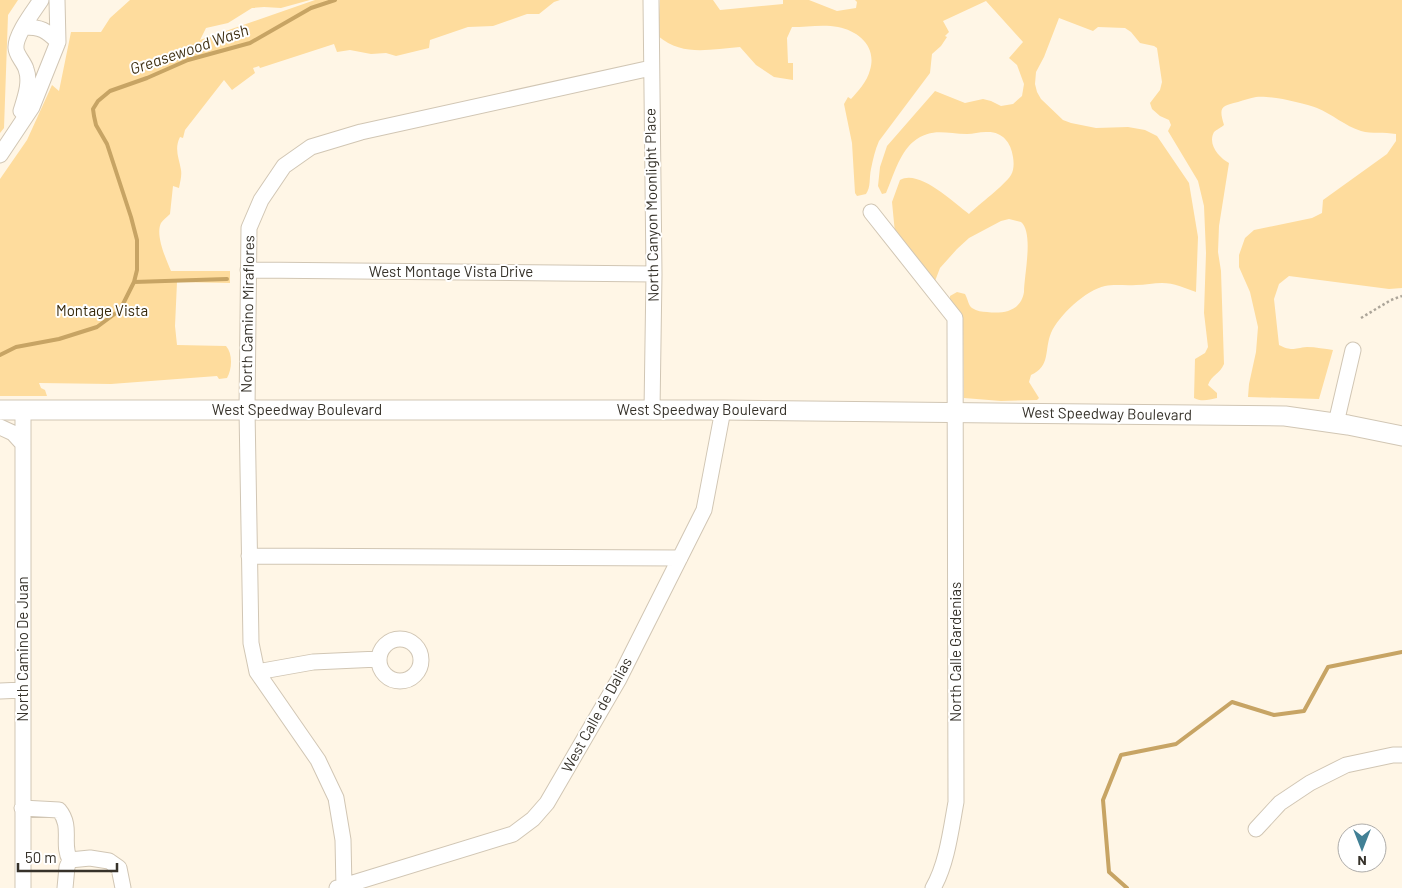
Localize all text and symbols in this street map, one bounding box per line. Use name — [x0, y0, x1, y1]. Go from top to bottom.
water label: Greasewood Wash — [127, 19, 251, 78]
street label: North Canyon Moonlight Place — [640, 108, 662, 302]
street label: North Camino Miraflores — [237, 235, 257, 393]
street label: West Montage Vista Drive — [369, 262, 533, 280]
park label: Montage Vista — [56, 301, 148, 319]
street label: West Speedway Boulevard — [212, 400, 382, 418]
street label: West Speedway Boulevard — [617, 400, 787, 418]
street label: West Speedway Boulevard — [1022, 403, 1192, 423]
street label: North Camino De Juan — [13, 576, 31, 722]
street label: North Calle Gardenias — [946, 582, 964, 722]
street label: West Calle de Dalias — [557, 654, 635, 775]
north arrow — [1337, 823, 1387, 873]
scale bar — [18, 840, 116, 872]
text: 50 m — [25, 848, 57, 866]
text: N — [1357, 853, 1367, 870]

